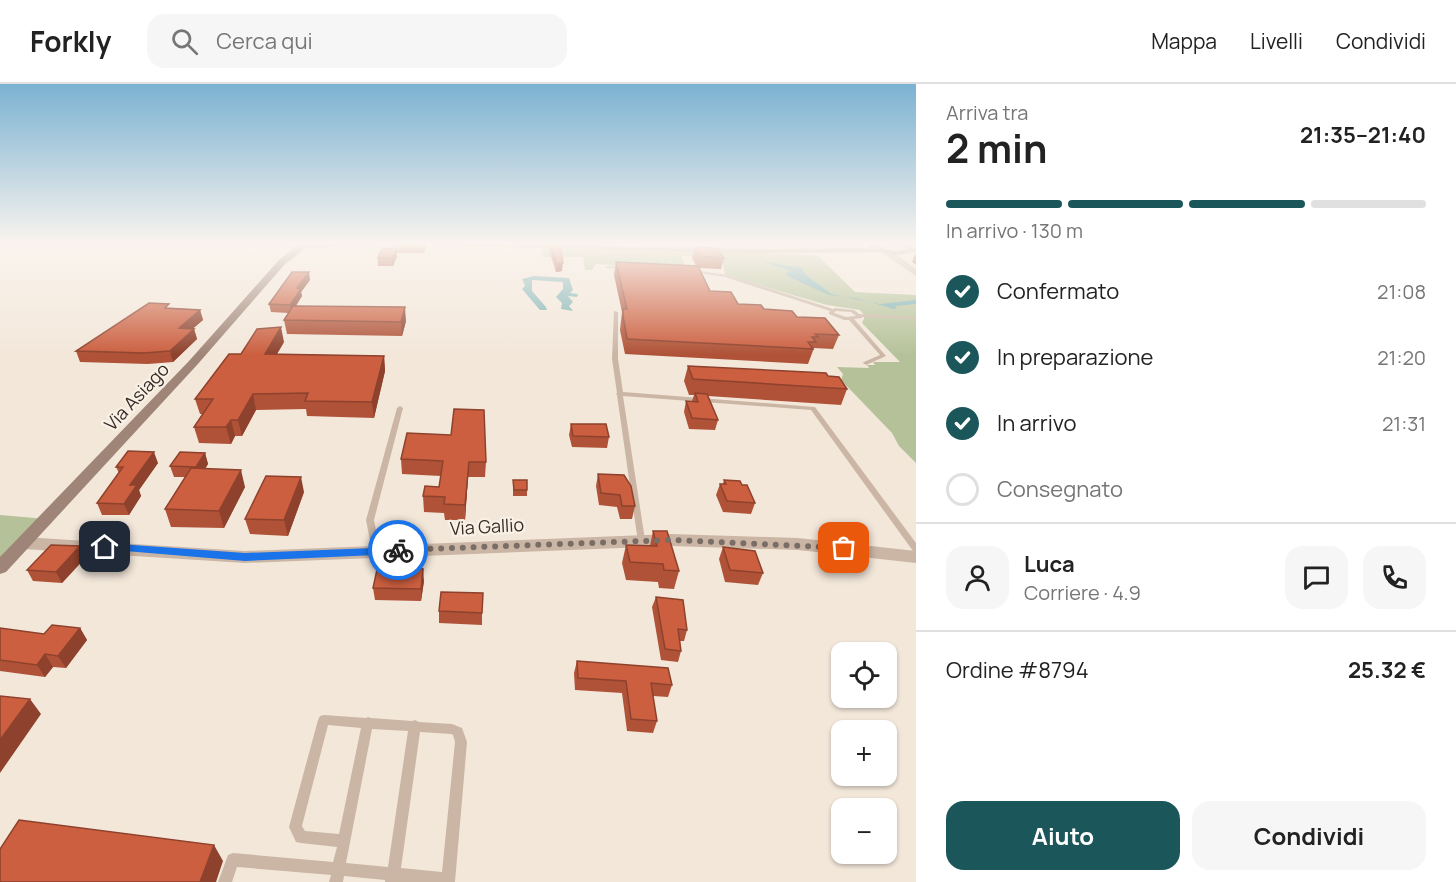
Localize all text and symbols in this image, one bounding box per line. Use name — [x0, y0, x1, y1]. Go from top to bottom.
search box — [147, 14, 567, 68]
text: Forkly — [30, 22, 111, 60]
icon: search — [168, 25, 201, 58]
text: Cerca qui — [216, 26, 313, 56]
text: Mappa — [1151, 27, 1217, 55]
text: Livelli — [1250, 27, 1303, 55]
text: Condividi — [1336, 27, 1426, 55]
text: Arriva tra — [946, 99, 1028, 126]
text: 21:35–21:40 — [1300, 120, 1426, 150]
text: 2 min — [946, 121, 1047, 175]
text: In arrivo · 130 m — [946, 217, 1083, 244]
icon: check — [946, 275, 979, 308]
text: Confermato — [997, 276, 1119, 306]
text: 21:08 — [1377, 278, 1426, 305]
icon: check — [946, 341, 979, 374]
text: In preparazione — [997, 342, 1153, 372]
text: 21:20 — [1377, 344, 1426, 371]
street label: Via Asiago — [99, 357, 174, 435]
icon: check — [946, 407, 979, 440]
text: In arrivo — [997, 408, 1077, 438]
text: 21:31 — [1382, 410, 1426, 437]
text: Consegnato — [997, 474, 1123, 504]
street label: Via Gallio — [449, 512, 525, 540]
courier — [368, 520, 428, 580]
pin — [79, 521, 130, 572]
pin — [818, 522, 869, 573]
icon: home — [88, 530, 121, 563]
icon: bag — [827, 531, 860, 564]
icon: bike — [382, 534, 415, 567]
button: person — [946, 546, 1009, 609]
button: chat — [1285, 546, 1348, 609]
button: phone — [1363, 546, 1426, 609]
text: Luca — [1024, 549, 1075, 579]
text: Corriere · 4.9 — [1024, 579, 1141, 606]
map controls — [831, 642, 897, 864]
button: locate — [831, 642, 897, 708]
text: Ordine #8794 — [946, 655, 1089, 685]
text: 25.32 € — [1348, 655, 1426, 685]
button: + — [831, 720, 897, 786]
button: − — [831, 798, 897, 864]
button: Aiuto — [946, 801, 1180, 870]
button: Condividi — [1192, 801, 1426, 870]

